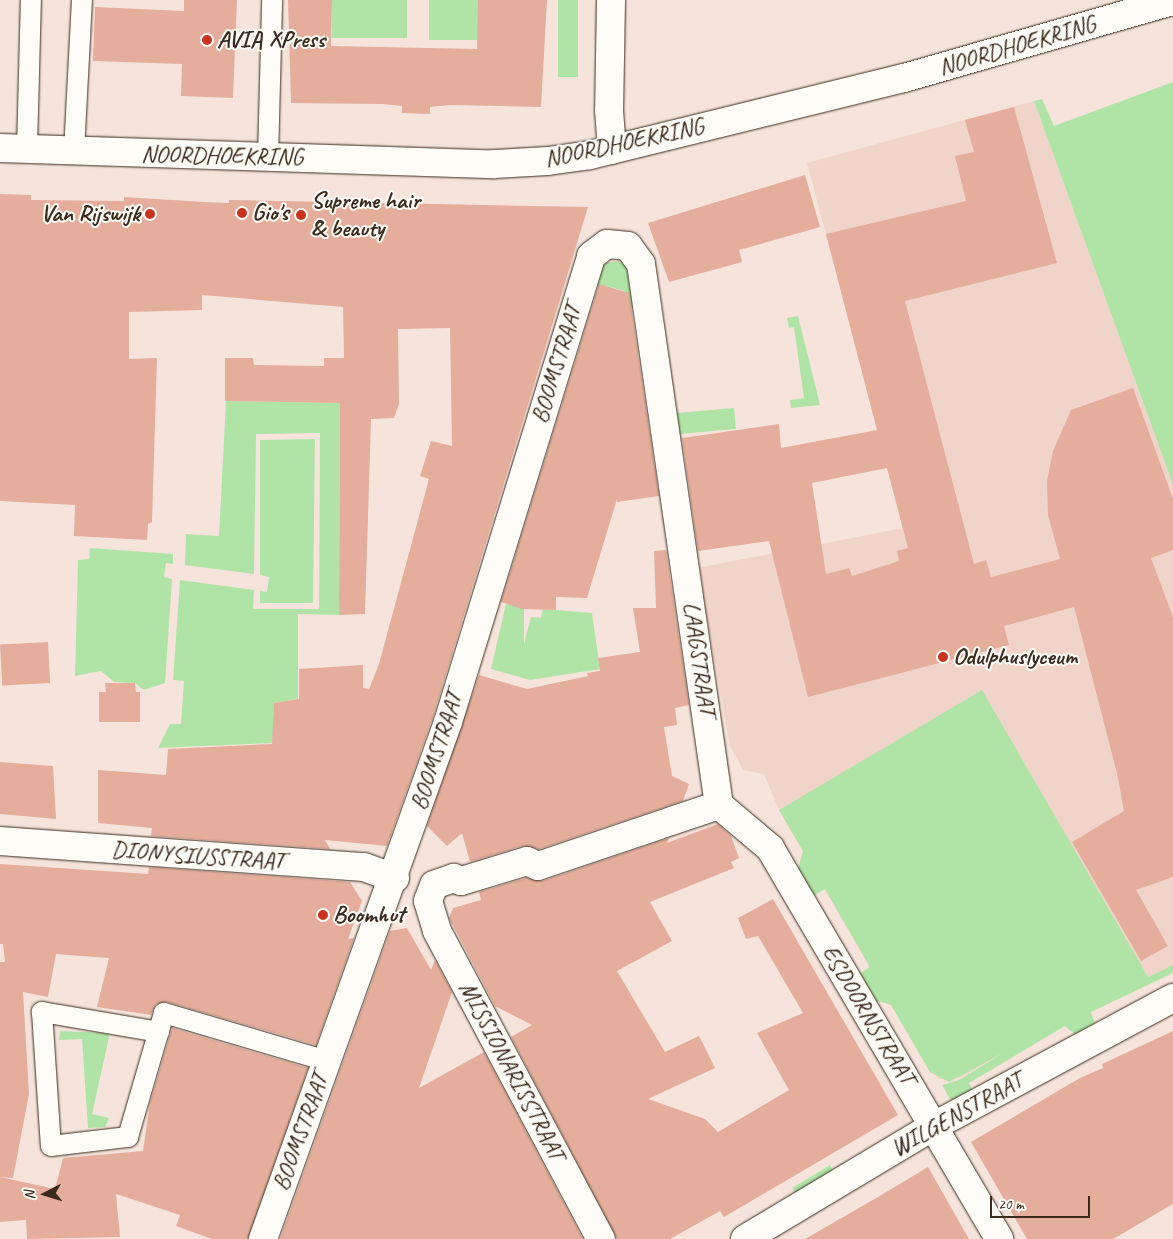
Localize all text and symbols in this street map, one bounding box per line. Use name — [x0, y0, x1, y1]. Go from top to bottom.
street label: NOORDHOEKRING — [935, 10, 1099, 82]
place label: AVIA XPress — [217, 26, 325, 54]
marker: AVIA XPress — [201, 34, 213, 46]
street label: NOORDHOEKRING — [542, 112, 706, 174]
street label: NOORDHOEKRING — [141, 140, 303, 172]
place label: Supreme hair & beauty — [311, 187, 420, 243]
place label: Gio's — [252, 199, 289, 227]
place label: Van Rijswijk — [39, 200, 140, 228]
marker: Gio's — [236, 207, 248, 219]
marker: Van Rijswijk — [144, 208, 156, 220]
marker: Supreme hair & beauty — [295, 209, 307, 221]
street label: BOOMSTRAAT — [525, 301, 589, 427]
street label: LAAGSTRAAT — [677, 600, 721, 718]
place label: Odulphuslyceum — [953, 643, 1077, 671]
marker: Odulphuslyceum — [937, 651, 949, 663]
street label: BOOMSTRAAT — [404, 688, 470, 814]
street label: DIONYSIUSSTRAAT — [110, 836, 286, 876]
place label: Boomhut — [333, 901, 405, 929]
marker: Boomhut — [317, 909, 329, 921]
street label: ESDOORNSTRAAT — [815, 940, 921, 1090]
street label: MISSIONARISSTRAAT — [453, 977, 571, 1165]
street label: WILGENSTRAAT — [886, 1067, 1028, 1163]
street label: BOOMSTRAAT — [267, 1069, 335, 1195]
north arrow — [20, 1169, 70, 1219]
scale bar — [993, 1186, 1093, 1218]
text: N — [21, 1190, 38, 1200]
text: 20 m — [998, 1195, 1024, 1214]

